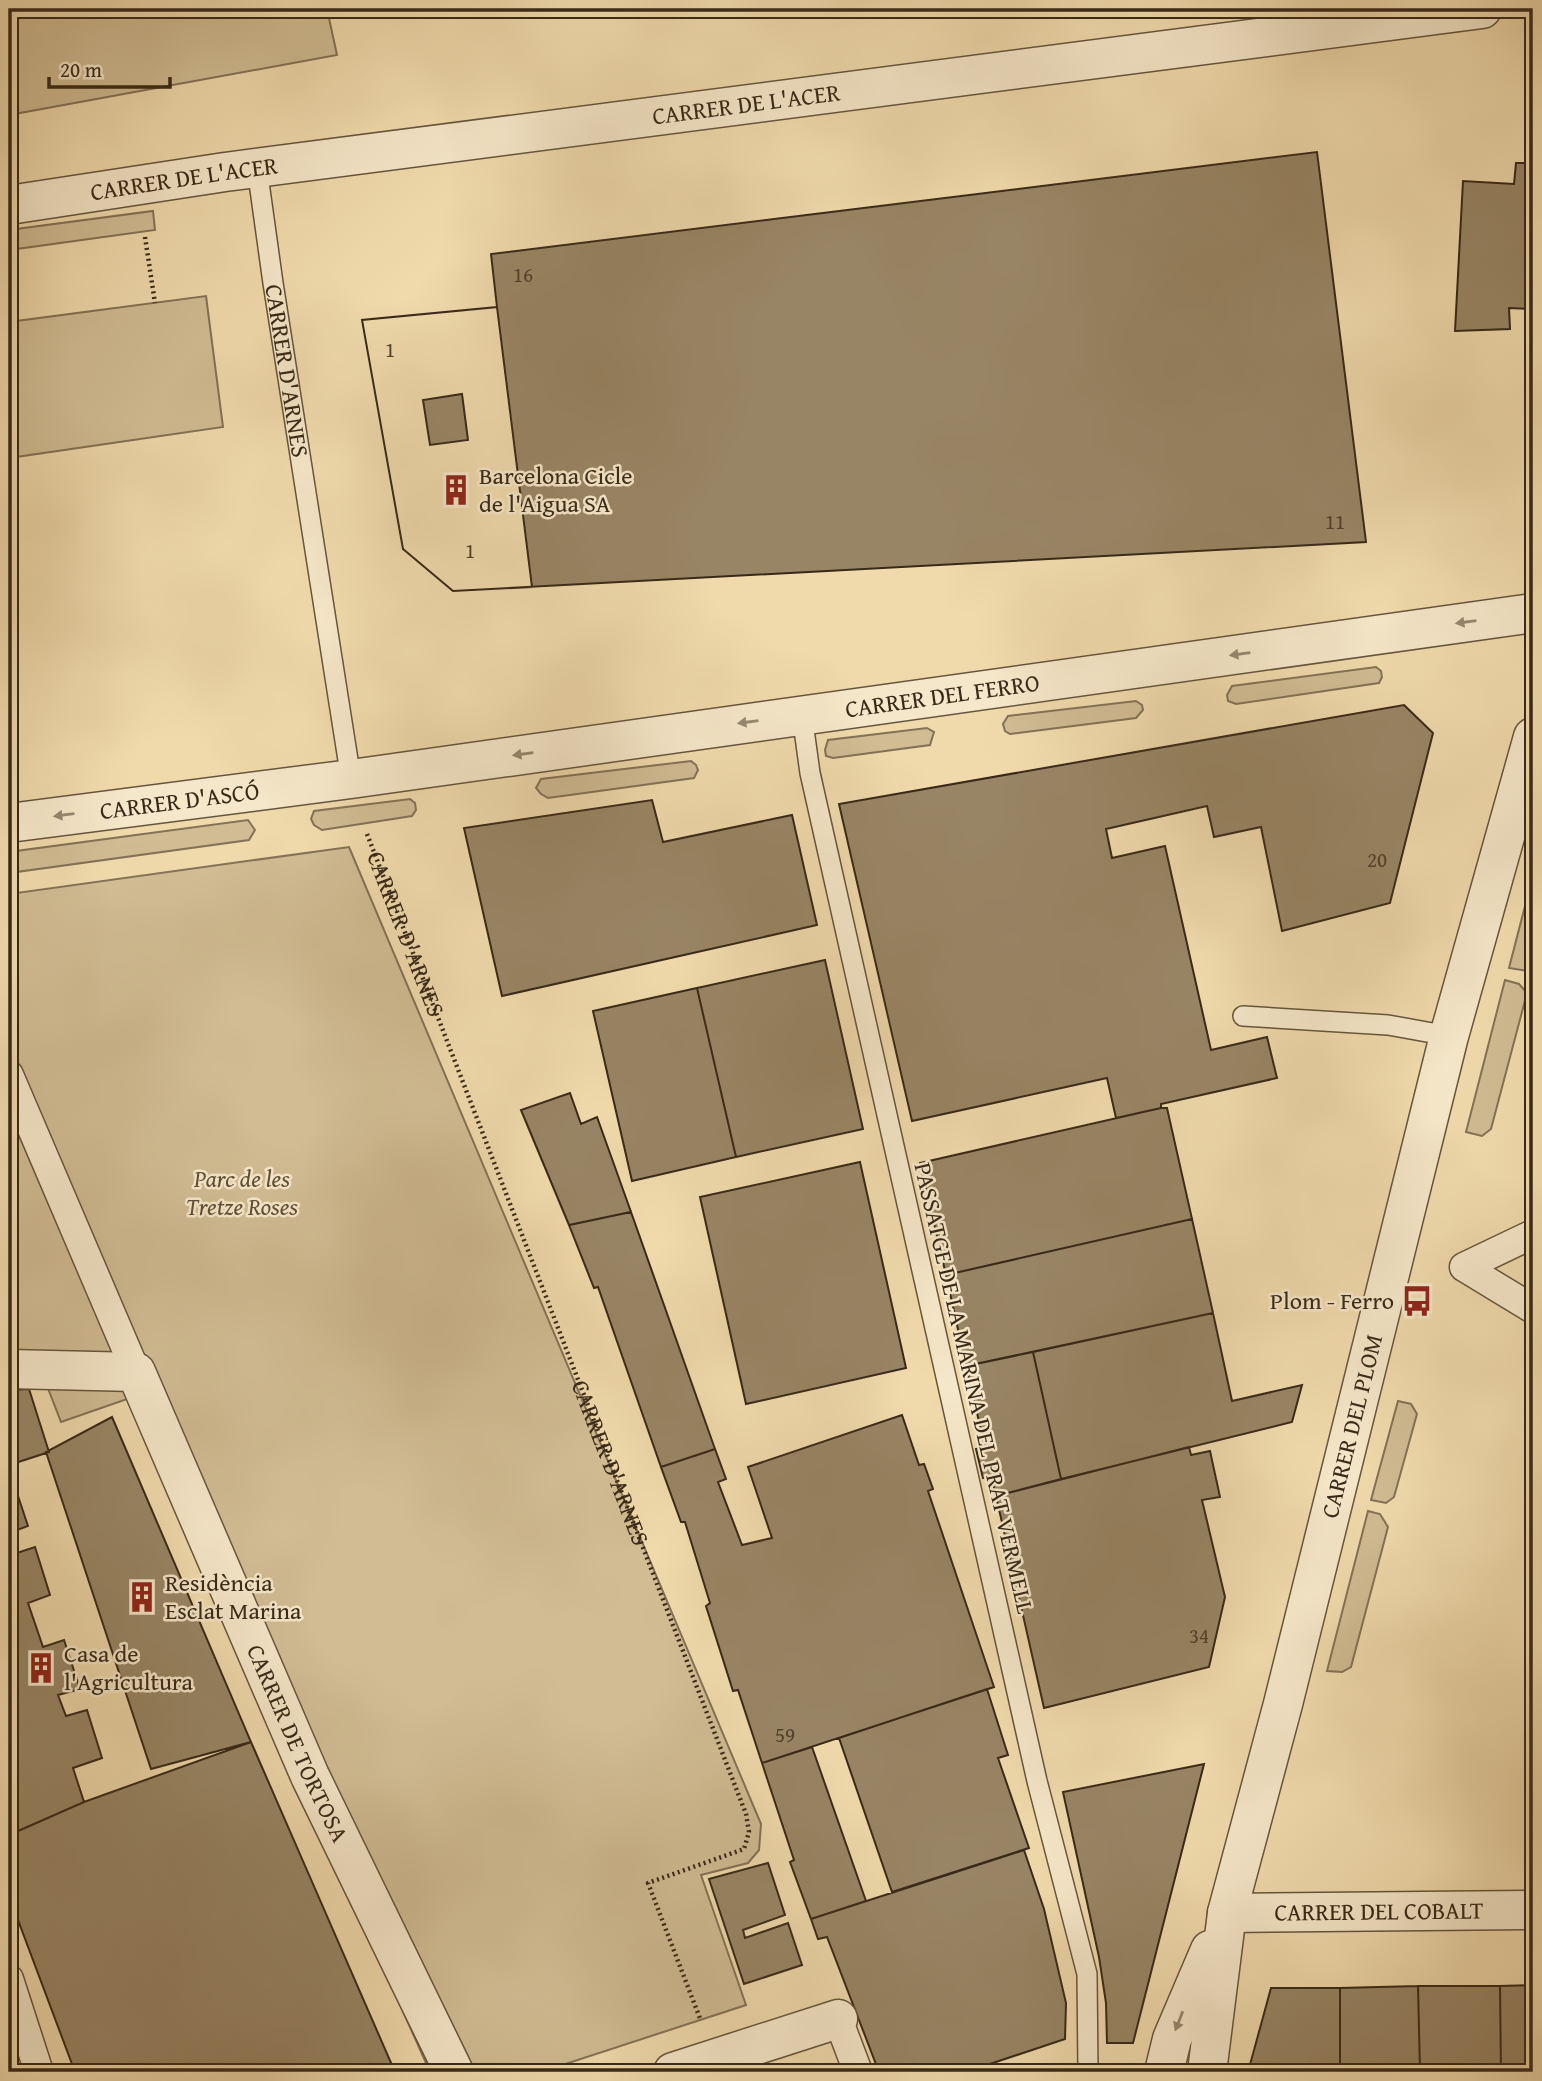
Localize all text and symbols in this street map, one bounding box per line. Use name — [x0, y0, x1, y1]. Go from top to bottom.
scale bar — [49, 46, 170, 90]
text: 20 m — [60, 54, 102, 85]
street label: CARRER DE L'ACER — [650, 74, 842, 133]
street label: CARRER DE L'ACER — [88, 147, 280, 209]
house number: 16 — [513, 259, 533, 290]
street label: CARRER D'ARNES — [256, 282, 318, 460]
house number: 1 — [385, 334, 395, 365]
place label: Barcelona Cicle de l'Aigua SA — [479, 458, 633, 521]
building icon: Barcelona Cicle de l'Aigua SA — [439, 473, 473, 507]
house number: 11 — [1325, 506, 1345, 537]
house number: 1 — [465, 535, 475, 566]
one-way arrow — [1454, 617, 1476, 628]
one-way arrow — [1229, 648, 1251, 659]
street label: CARRER DEL FERRO — [843, 665, 1042, 726]
one-way arrow — [737, 717, 759, 728]
one-way arrow — [512, 749, 534, 760]
street label: CARRER D'ASCÓ — [98, 773, 261, 828]
one-way arrow — [53, 810, 75, 821]
house number: 20 — [1367, 844, 1387, 875]
street label: CARRER D'ARNES — [358, 846, 454, 1021]
street label: PASSATGE DE LA MARINA DEL PRAT VERMELL — [905, 1159, 1044, 1617]
park label: Parc de les Tretze Roses — [186, 1161, 298, 1224]
place label: Plom - Ferro — [1270, 1283, 1394, 1318]
bus stop icon: Plom - Ferro — [1400, 1284, 1434, 1318]
street label: CARRER DEL PLOM — [1312, 1330, 1391, 1522]
street label: CARRER D'ARNES — [563, 1375, 658, 1550]
place label: Residència Esclat Marina — [165, 1565, 302, 1628]
building icon: Residència Esclat Marina — [125, 1580, 159, 1614]
house number: 34 — [1189, 1620, 1209, 1651]
place label: Casa de l'Agricultura — [64, 1636, 194, 1699]
street label: CARRER DE TORTOSA — [238, 1639, 358, 1848]
building icon: Casa de l'Agricultura — [24, 1651, 58, 1685]
house number: 59 — [775, 1719, 795, 1750]
street label: CARRER DEL COBALT — [1274, 1892, 1484, 1930]
one-way arrow — [1174, 2010, 1185, 2031]

